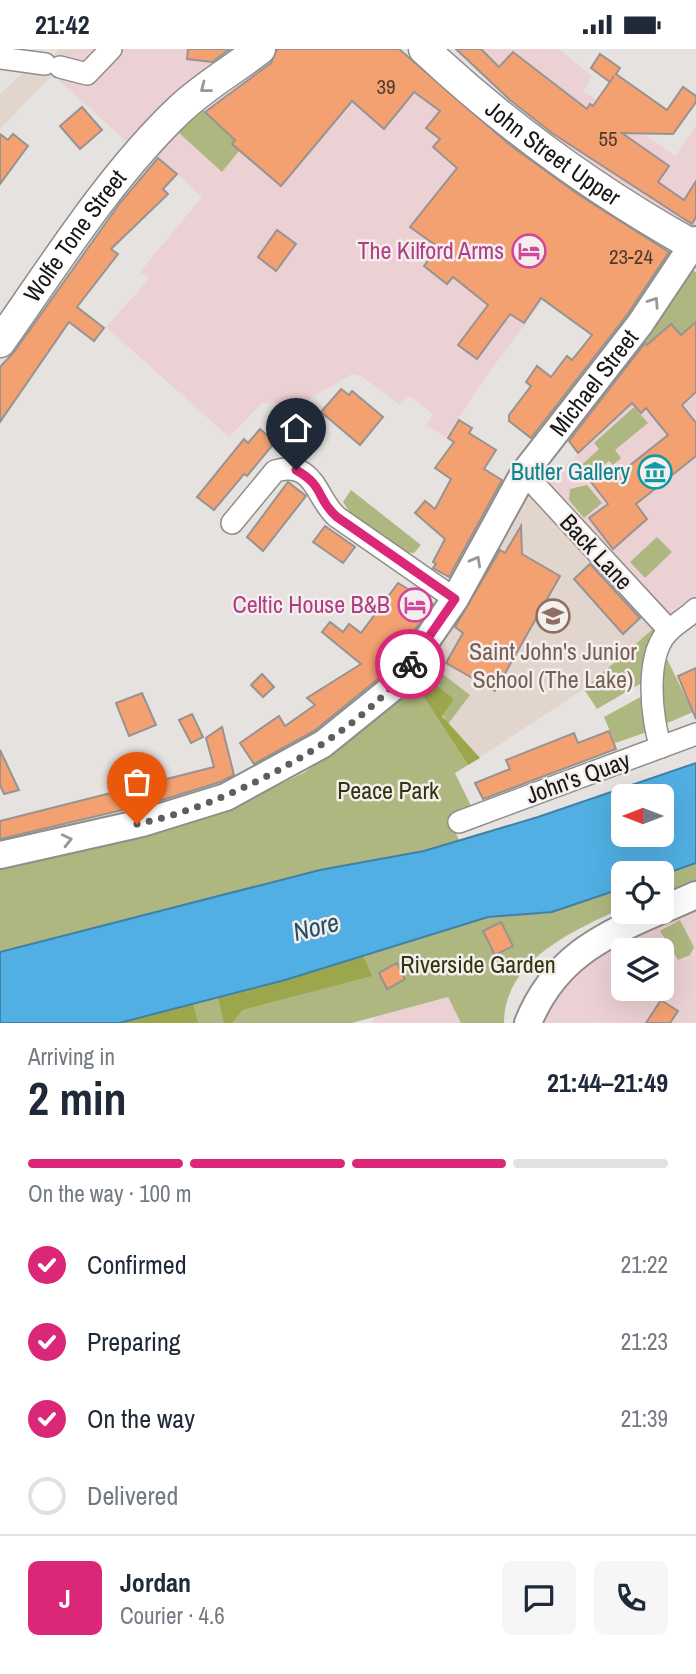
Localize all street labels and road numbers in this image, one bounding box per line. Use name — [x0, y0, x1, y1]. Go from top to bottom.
street label: John Street Upper — [479, 93, 627, 213]
street label: Wolfe Tone Street — [16, 162, 133, 308]
street label: Michael Street — [542, 322, 645, 442]
street label: Back Lane — [553, 506, 640, 596]
street label: John's Quay — [521, 743, 634, 811]

